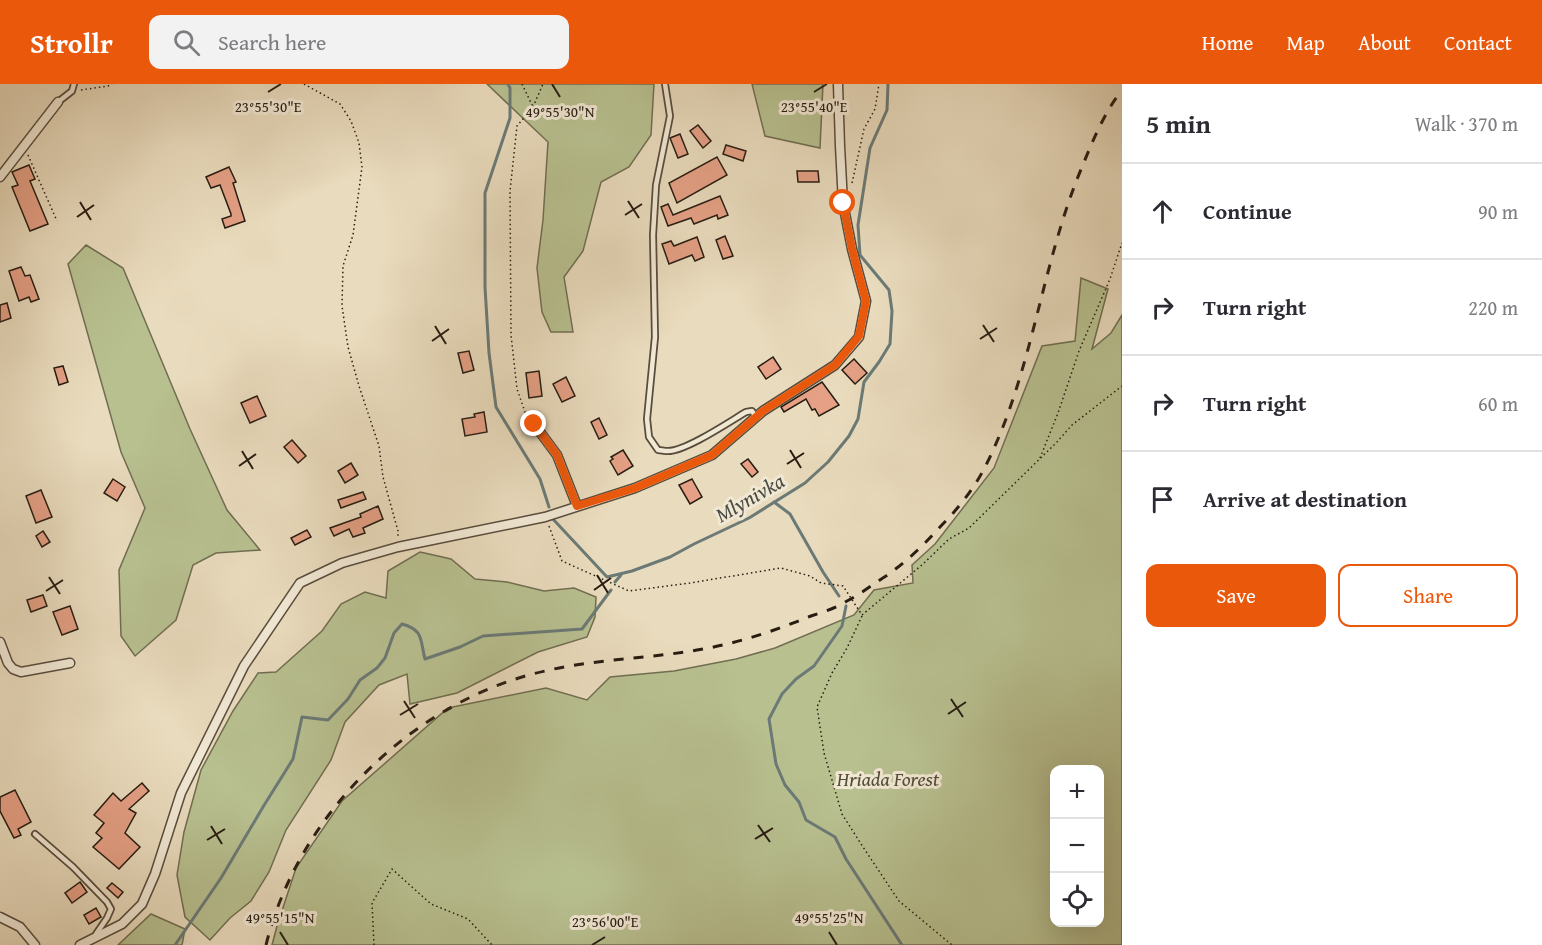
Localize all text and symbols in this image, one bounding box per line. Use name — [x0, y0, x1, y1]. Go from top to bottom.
search box — [149, 15, 569, 69]
text: Strollr — [30, 22, 113, 63]
icon: search — [170, 26, 203, 59]
text: Search here — [218, 26, 326, 58]
text: Home — [1202, 27, 1253, 58]
text: Map — [1286, 27, 1325, 58]
text: About — [1358, 27, 1411, 58]
text: Contact — [1444, 27, 1512, 58]
text: 23°55'30"E — [235, 96, 302, 117]
text: 23°55'40"E — [781, 96, 848, 117]
text: 49°55'30"N — [526, 101, 595, 122]
text: 5 min — [1146, 104, 1211, 143]
text: Walk · 370 m — [1415, 109, 1518, 138]
route start — [829, 189, 855, 215]
icon: ahead — [1146, 195, 1179, 228]
text: Continue — [1203, 195, 1292, 227]
text: 90 m — [1478, 197, 1518, 226]
icon: right — [1146, 291, 1179, 324]
text: Turn right — [1203, 291, 1306, 323]
text: 220 m — [1468, 293, 1518, 322]
icon: right — [1146, 387, 1179, 420]
text: Turn right — [1203, 387, 1306, 419]
text: 60 m — [1478, 389, 1518, 418]
route end — [520, 410, 546, 436]
water label: Mlynivka — [709, 465, 790, 530]
icon: arrive — [1146, 483, 1179, 516]
text: Arrive at destination — [1203, 483, 1407, 515]
button: Save — [1146, 564, 1326, 627]
button: Share — [1338, 564, 1518, 627]
park label: Hriada Forest — [836, 764, 940, 793]
map controls — [1050, 765, 1104, 927]
button: + — [1050, 765, 1104, 819]
button: − — [1050, 819, 1104, 873]
button: locate — [1050, 873, 1104, 927]
text: 49°55'15"N — [246, 907, 315, 928]
text: 49°55'25"N — [795, 907, 864, 928]
text: 23°56'00"E — [572, 911, 639, 932]

